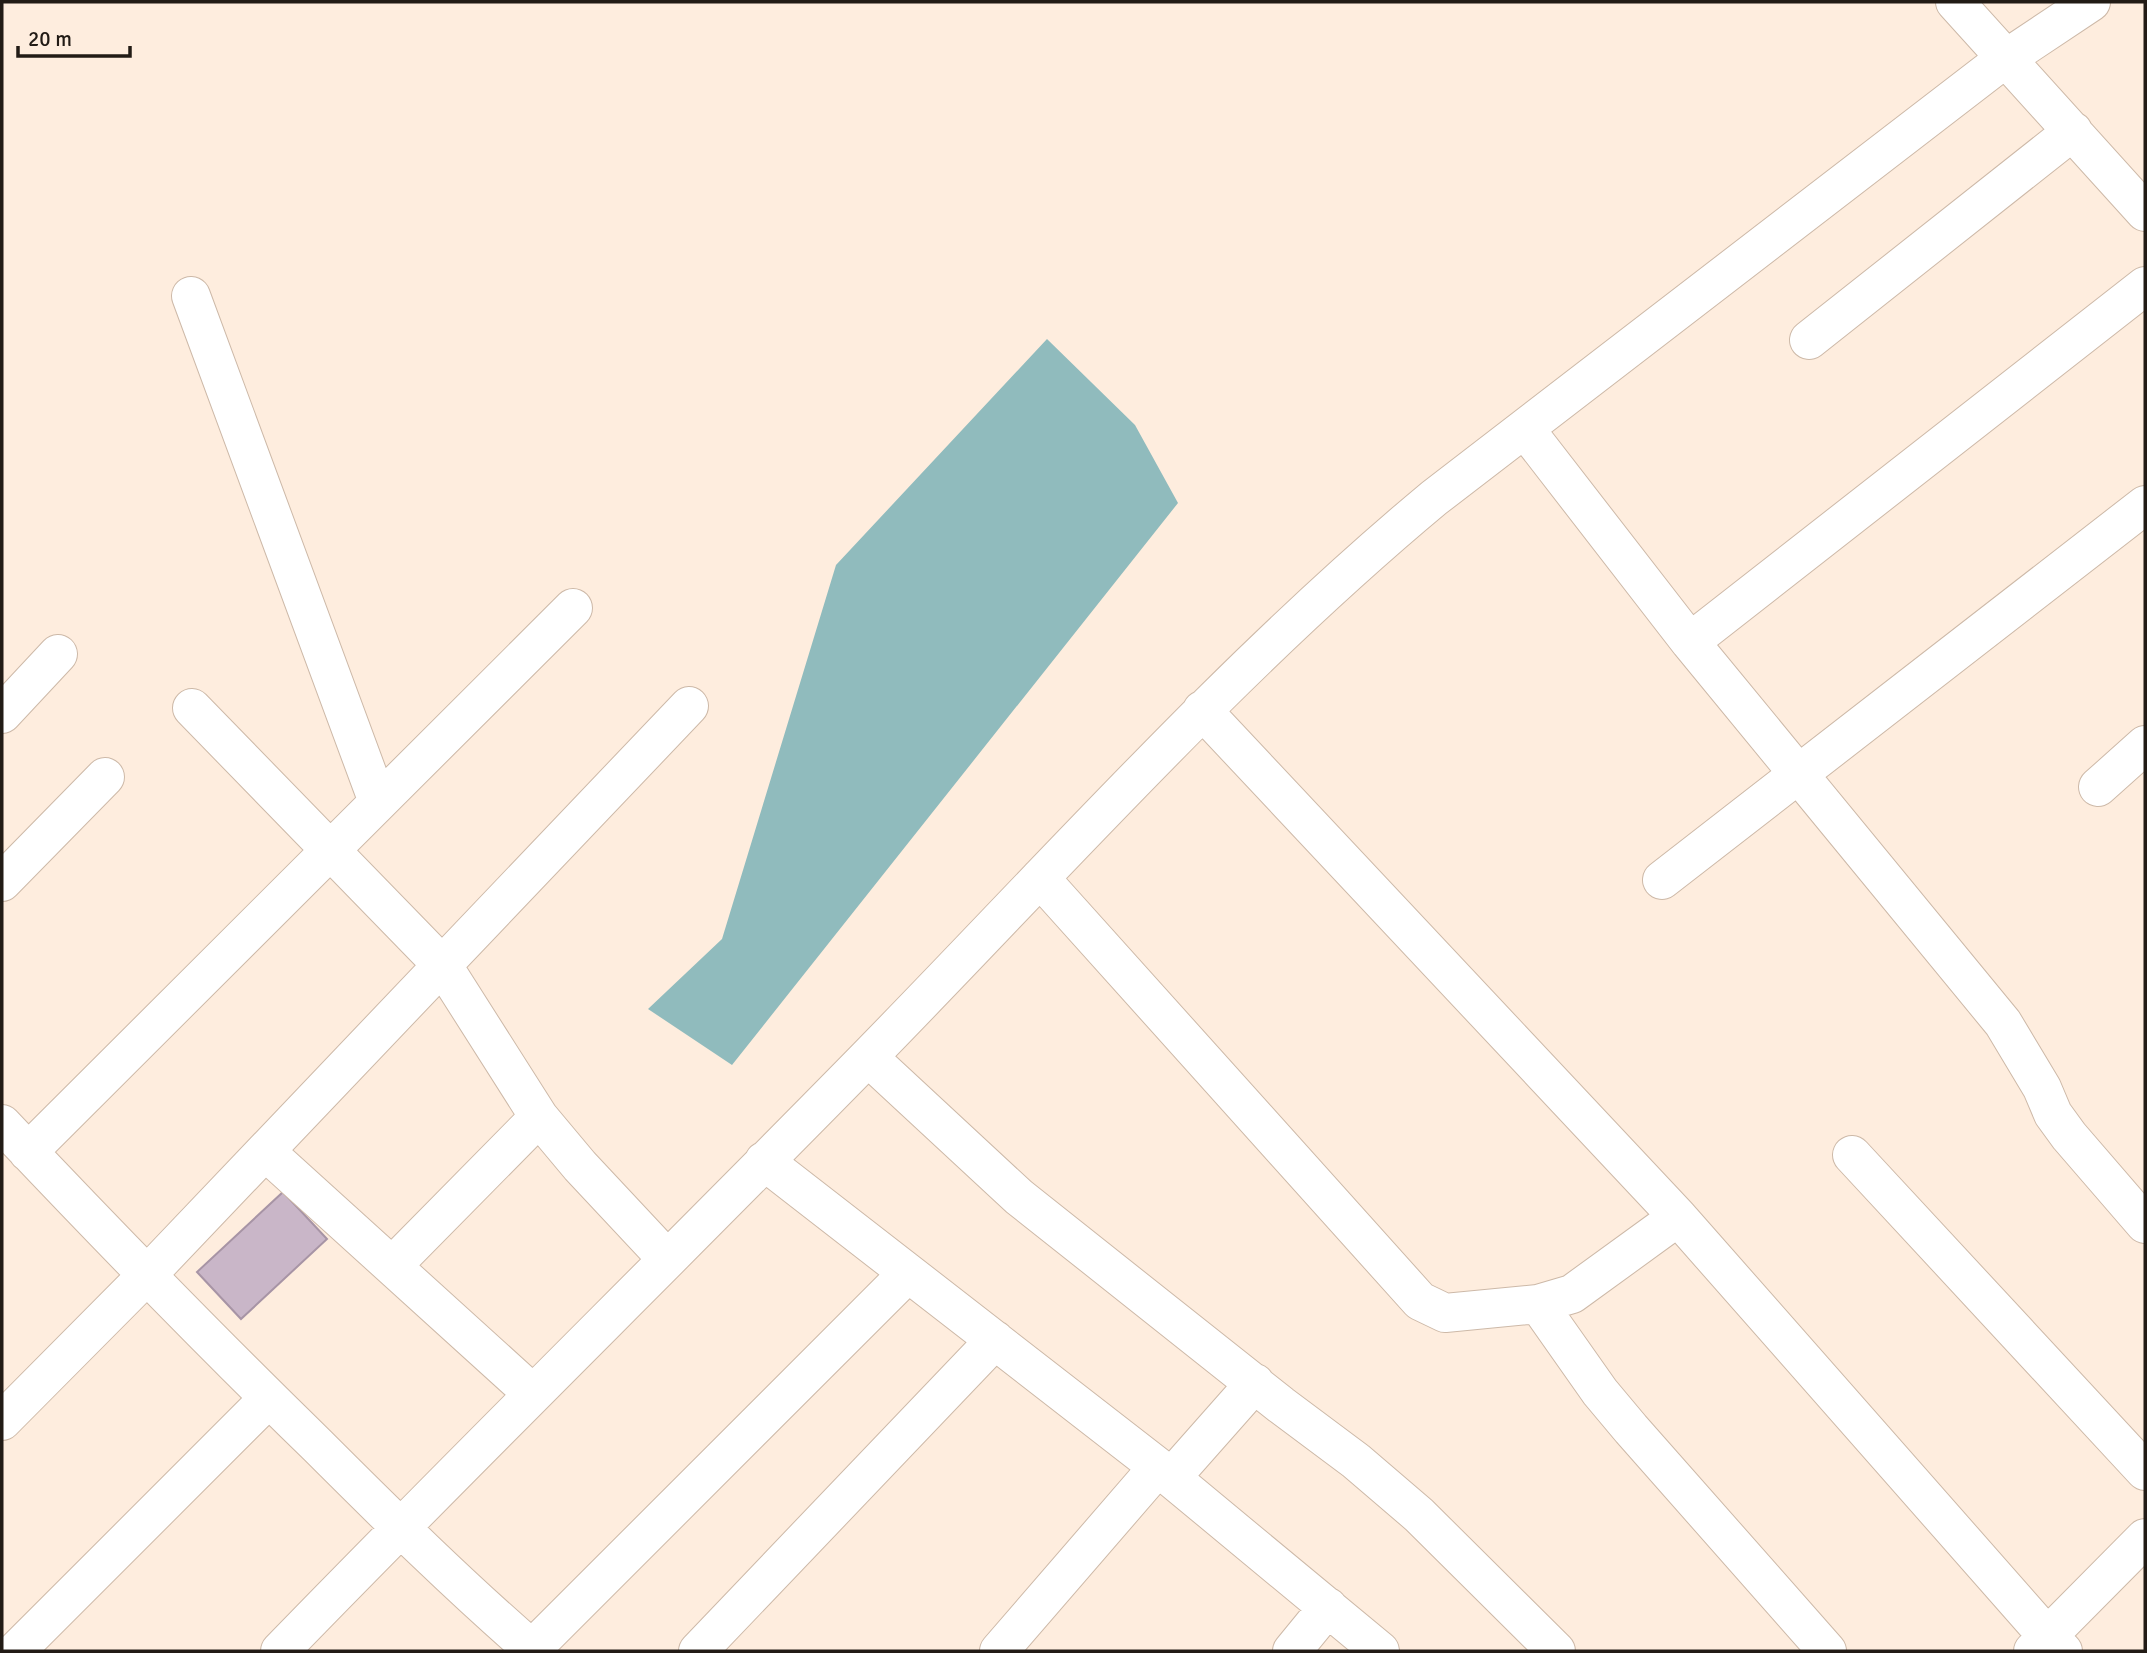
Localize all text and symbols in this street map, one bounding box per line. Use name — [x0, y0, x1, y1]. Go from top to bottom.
scale bar — [18, 14, 130, 58]
text: 20 m — [28, 26, 72, 52]

